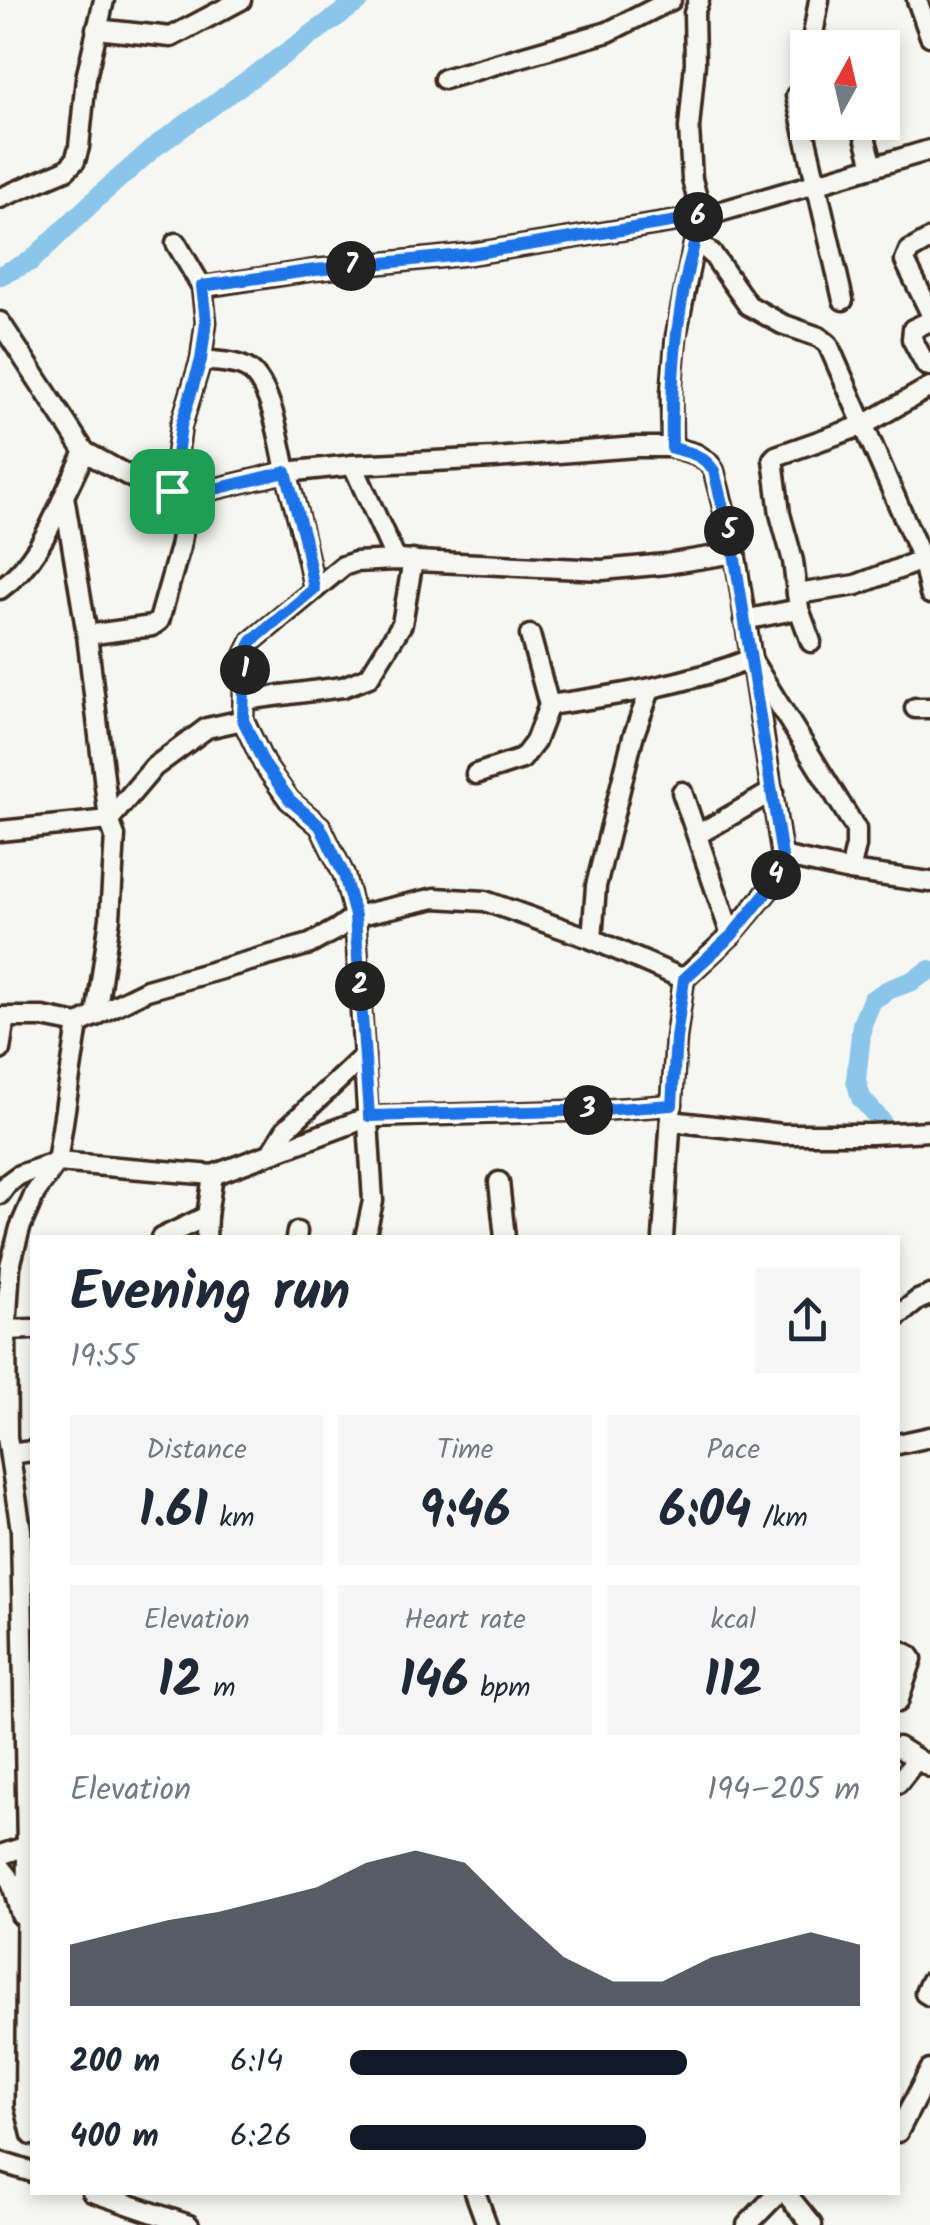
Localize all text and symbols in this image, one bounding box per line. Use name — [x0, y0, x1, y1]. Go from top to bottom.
north arrow — [790, 30, 900, 140]
map controls — [790, 30, 900, 140]
pin: 6 — [673, 192, 723, 242]
text: 6 — [690, 194, 706, 239]
pin: 7 — [326, 241, 376, 291]
text: 7 — [344, 243, 358, 288]
pin — [130, 449, 215, 534]
icon: arrive — [145, 464, 200, 519]
pin: 5 — [704, 506, 754, 556]
text: 5 — [722, 508, 736, 553]
pin: 1 — [220, 645, 270, 695]
text: 1 — [241, 647, 249, 692]
pin: 4 — [751, 850, 801, 900]
text: 4 — [768, 852, 784, 897]
pin: 2 — [335, 961, 385, 1011]
text: 2 — [352, 963, 368, 1008]
pin: 3 — [563, 1085, 613, 1135]
text: 3 — [580, 1087, 596, 1132]
text: Evening run — [70, 1251, 350, 1338]
button: share — [755, 1268, 860, 1373]
text: 19:55 — [70, 1332, 138, 1383]
text: Distance — [146, 1428, 247, 1473]
text: Time — [437, 1428, 493, 1473]
text: Pace — [707, 1428, 760, 1473]
text: 1.61 — [139, 1473, 208, 1553]
text: 9:46 — [419, 1473, 511, 1553]
text: 6:04 — [659, 1473, 751, 1553]
text: km — [208, 1496, 255, 1541]
text: /km — [751, 1496, 808, 1541]
text: Elevation — [144, 1598, 250, 1643]
text: Heart rate — [404, 1598, 526, 1643]
text: kcal — [711, 1598, 756, 1643]
text: 12 — [158, 1643, 202, 1723]
text: 146 — [399, 1643, 469, 1723]
text: 112 — [704, 1643, 763, 1723]
text: m — [202, 1666, 236, 1711]
text: bpm — [469, 1666, 531, 1711]
text: Elevation — [70, 1765, 191, 1816]
text: 194–205 m — [707, 1765, 860, 1816]
text: 200 m — [70, 2037, 160, 2088]
text: 6:14 — [230, 2037, 283, 2088]
text: 400 m — [70, 2112, 159, 2163]
text: 6:26 — [230, 2112, 292, 2163]

